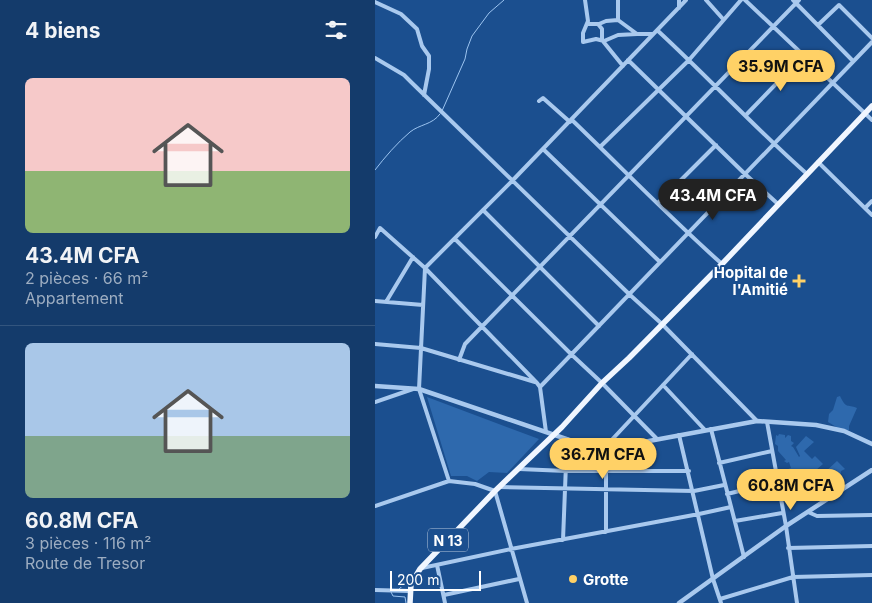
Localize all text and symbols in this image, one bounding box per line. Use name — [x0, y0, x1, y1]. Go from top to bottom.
icon: filters — [322, 16, 350, 44]
text: 4 biens — [25, 18, 100, 43]
pin: 35.9M CFA — [724, 49, 838, 92]
text: 35.9M CFA — [738, 56, 824, 76]
icon: home — [143, 110, 233, 200]
pin: 43.4M CFA — [656, 178, 770, 221]
text: 43.4M CFA — [669, 185, 757, 205]
text: 43.4M CFA — [25, 243, 140, 268]
place label: Hopital de l'Amitié — [714, 263, 788, 299]
text: 2 pièces · 66 m² — [25, 268, 148, 288]
marker: Hopital de l'Amitié — [792, 274, 806, 288]
text: Appartement — [25, 288, 123, 308]
icon: home — [143, 376, 233, 466]
pin: 36.7M CFA — [546, 438, 660, 480]
text: 36.7M CFA — [561, 444, 645, 464]
pin: 60.8M CFA — [734, 468, 848, 511]
text: 60.8M CFA — [748, 475, 834, 495]
text: 60.8M CFA — [25, 508, 138, 533]
road number: N 13 — [428, 528, 468, 552]
text: 3 pièces · 116 m² — [25, 533, 151, 553]
text: Route de Tresor — [25, 553, 145, 573]
scale bar — [390, 568, 481, 591]
place label: Grotte — [583, 570, 629, 589]
text: 200 m — [397, 571, 439, 588]
marker: Grotte — [567, 573, 579, 585]

